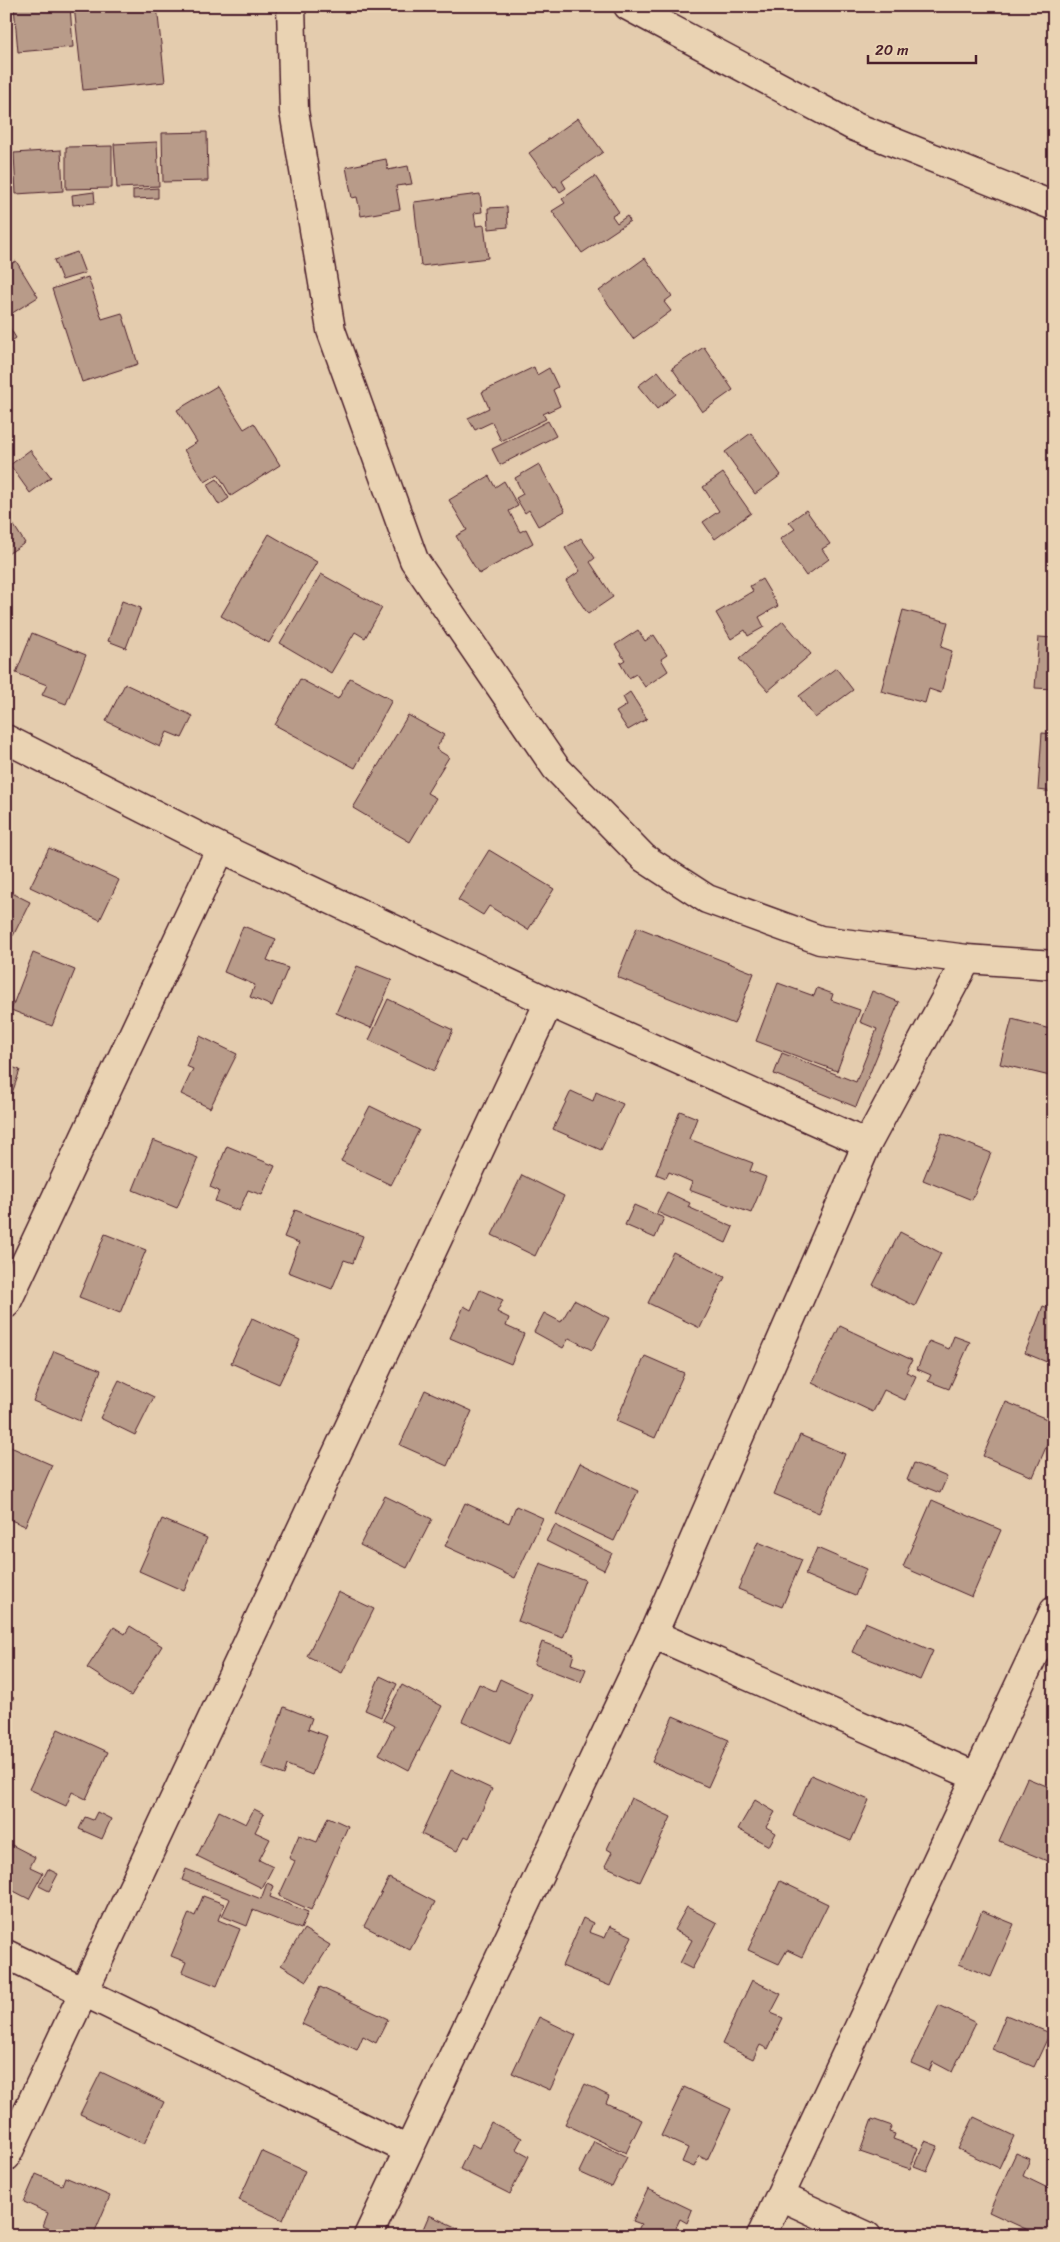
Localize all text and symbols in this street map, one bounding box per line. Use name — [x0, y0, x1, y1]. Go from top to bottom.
scale bar — [868, 32, 975, 64]
text: 20 m — [875, 37, 909, 63]

